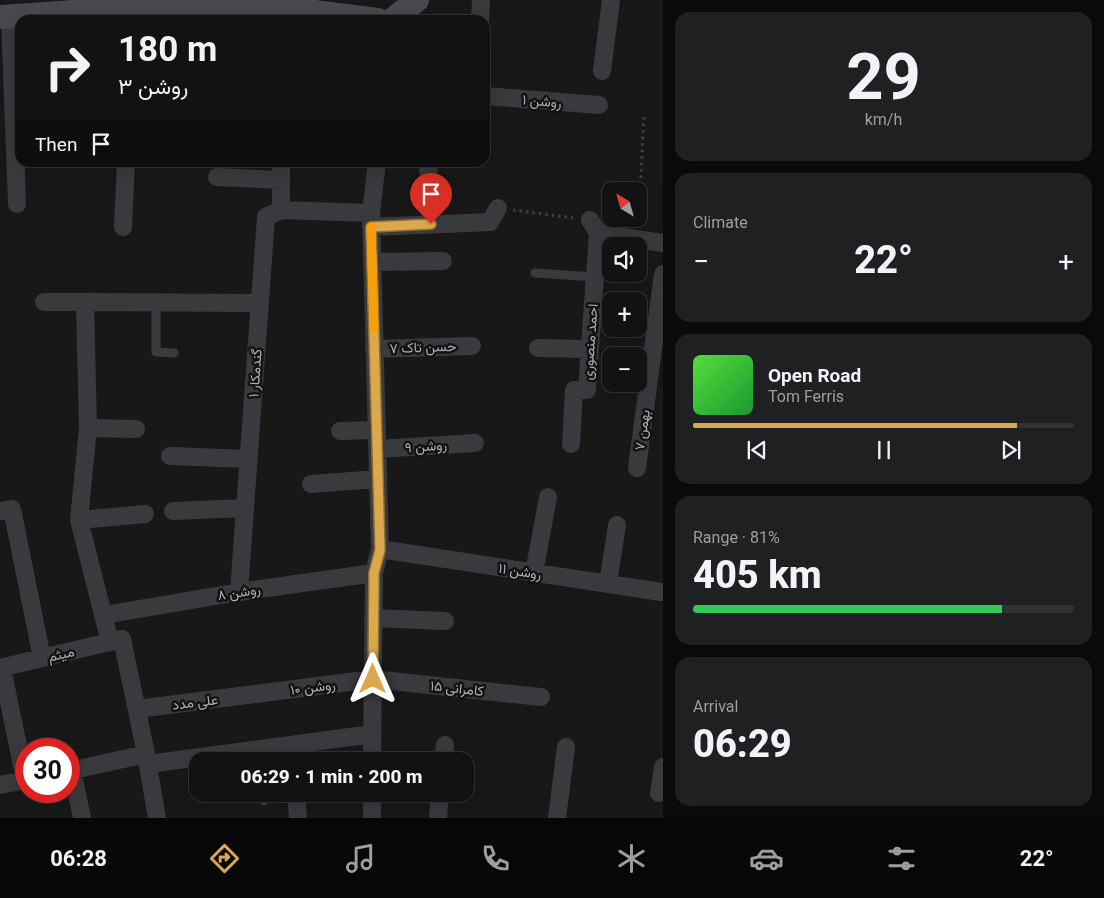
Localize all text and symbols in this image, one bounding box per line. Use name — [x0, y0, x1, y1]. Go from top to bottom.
text: 180 m — [118, 29, 217, 70]
icon: right — [35, 35, 100, 100]
text: 29 — [846, 39, 921, 115]
text: روشن ۳ — [118, 74, 188, 99]
street label: روشن ۱ — [522, 91, 563, 112]
text: km/h — [865, 110, 902, 129]
icon: arrive — [87, 130, 115, 158]
text: Then — [35, 133, 77, 156]
pin — [410, 173, 452, 224]
icon: arrive — [417, 180, 445, 208]
north arrow — [602, 182, 648, 228]
map controls — [602, 182, 647, 392]
text: Climate — [693, 213, 748, 232]
button: sound — [602, 237, 647, 282]
text: 22° — [854, 238, 913, 282]
text: − — [693, 245, 709, 278]
text: + — [1058, 245, 1074, 278]
button: + — [602, 292, 647, 337]
street label: احمد منصوری — [579, 303, 602, 381]
street label: حسن تاک ۷ — [389, 338, 457, 357]
button: − — [602, 347, 647, 392]
street label: گندمکار ۱ — [245, 348, 266, 398]
text: Open Road — [768, 364, 861, 387]
text: Tom Ferris — [768, 387, 844, 406]
street label: بهمن ۷ — [631, 409, 654, 452]
icon: previous — [743, 436, 771, 464]
icon: pause — [870, 436, 898, 464]
icon: next — [997, 436, 1025, 464]
street label: روشن ۹ — [404, 437, 448, 456]
text: Range · 81% — [693, 528, 780, 547]
text: 405 km — [693, 553, 822, 597]
street label: روشن ۱۱ — [497, 560, 543, 583]
street label: روشن ۸ — [216, 581, 262, 604]
street label: میثم — [46, 643, 76, 666]
position arrow — [346, 652, 398, 704]
street label: روشن ۱۰ — [290, 676, 337, 699]
street label: کامرانی ۱۵ — [429, 677, 485, 700]
street label: علی مدد — [171, 691, 219, 714]
text: Arrival — [693, 697, 738, 716]
text: 06:29 — [693, 722, 792, 766]
speed limit sign: 30 — [15, 738, 80, 803]
text: 06:29 · 1 min · 200 m — [240, 765, 423, 788]
icon: directions — [207, 841, 242, 876]
icon: music — [343, 841, 378, 876]
icon: phone — [478, 841, 513, 876]
icon: climate — [614, 841, 649, 876]
icon: car — [749, 841, 784, 876]
icon: filters — [884, 841, 919, 876]
text: 06:28 — [50, 846, 107, 871]
text: 22° — [1020, 846, 1054, 871]

